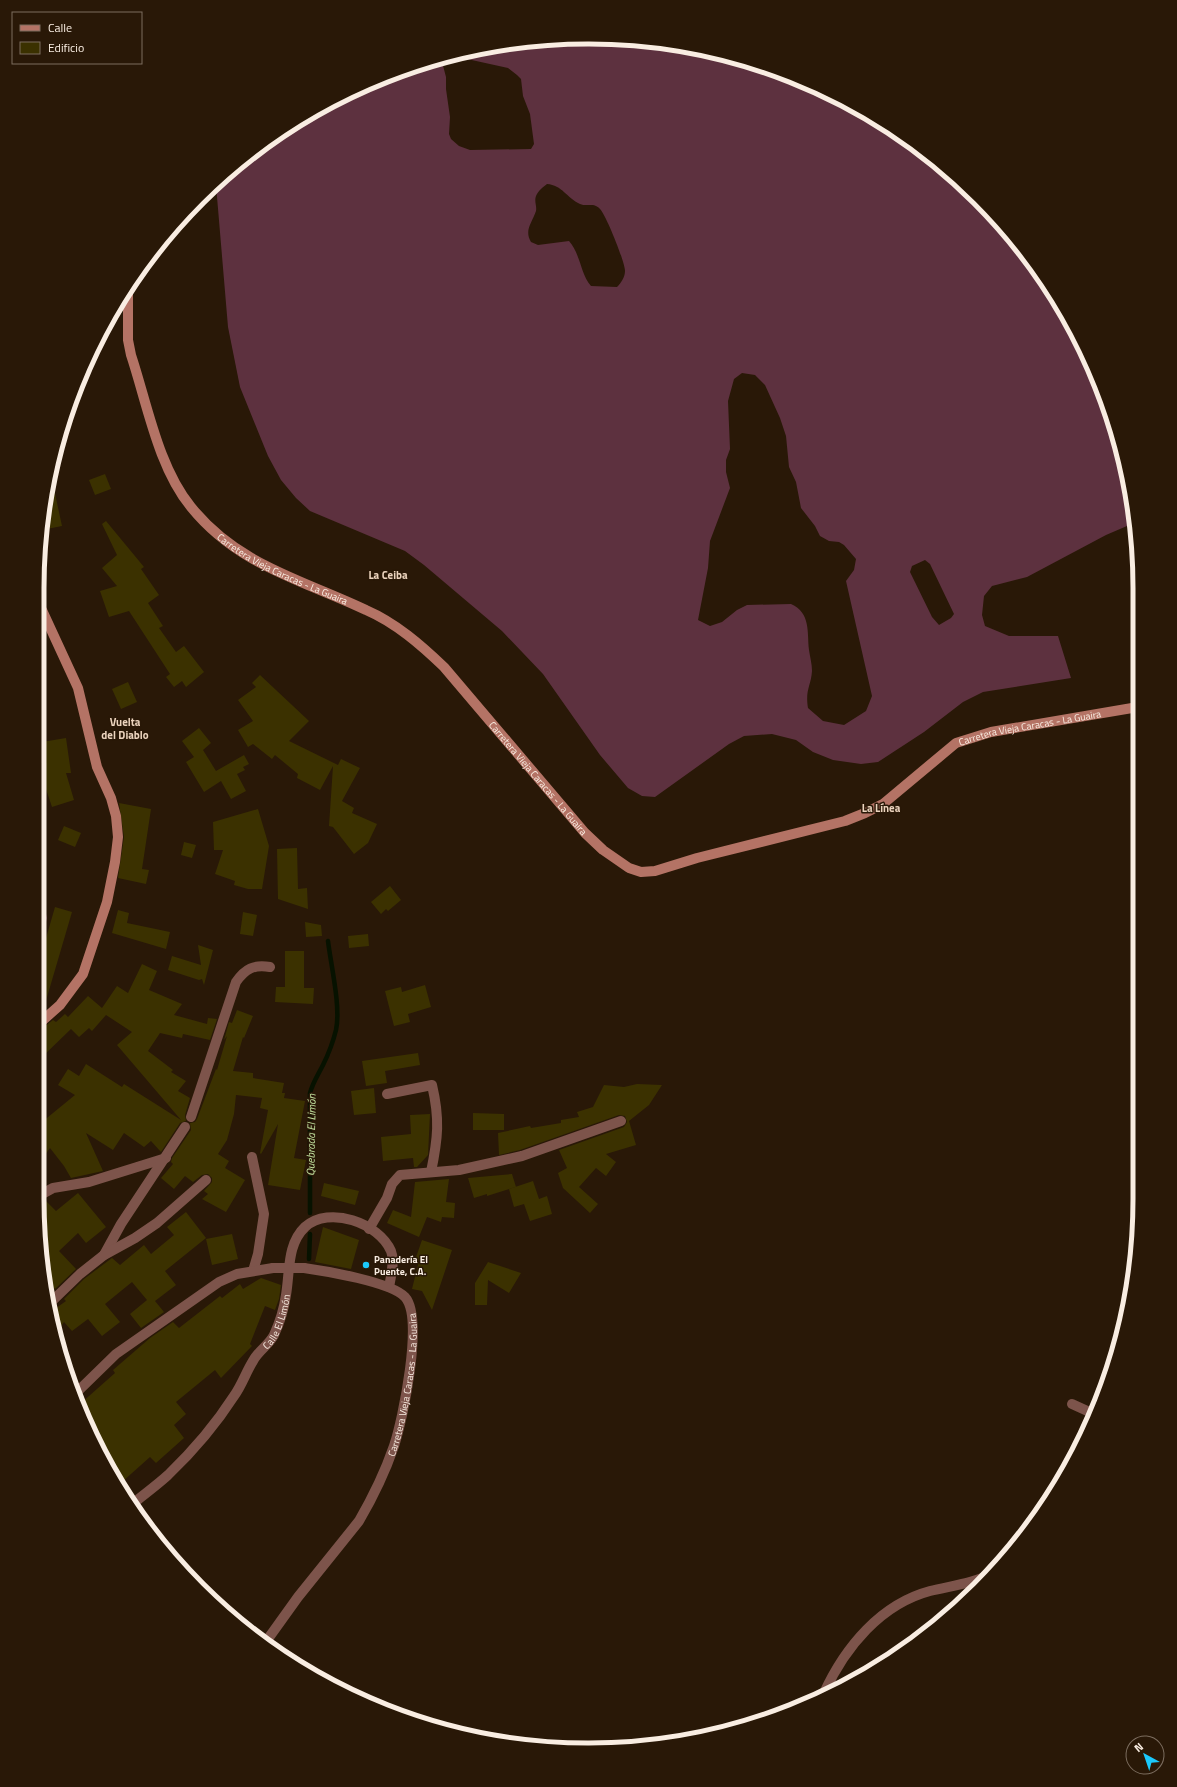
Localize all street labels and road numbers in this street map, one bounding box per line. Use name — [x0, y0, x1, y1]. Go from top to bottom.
street label: Carretera Vieja Caracas - La Guaira — [214, 530, 350, 609]
street label: Carretera Vieja Caracas - La Guaira — [957, 706, 1102, 750]
street label: Carretera Vieja Caracas - La Guaira — [485, 718, 591, 839]
street label: Calle El Limón — [259, 1293, 294, 1353]
street label: Carretera Vieja Caracas - La Guaira — [384, 1312, 421, 1459]

